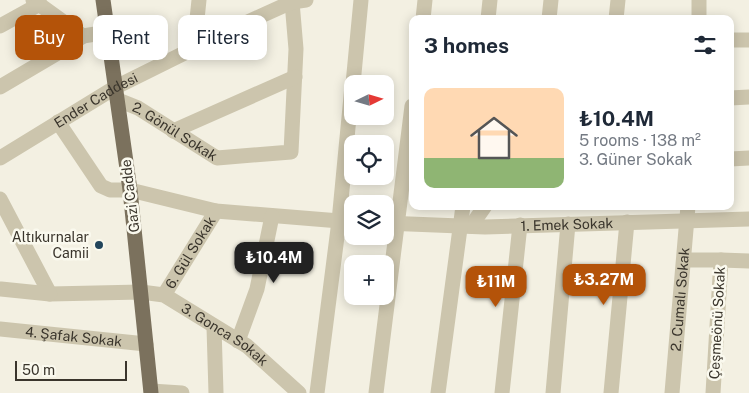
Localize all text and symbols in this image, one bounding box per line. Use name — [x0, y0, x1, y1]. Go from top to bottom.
chip: Buy — [15, 15, 83, 60]
chip: Rent — [93, 15, 168, 60]
chip: Filters — [178, 15, 267, 60]
icon: filters — [691, 31, 719, 59]
text: 3 homes — [424, 33, 509, 58]
street label: Ender Caddesi — [51, 70, 140, 131]
north arrow — [344, 75, 394, 125]
map controls — [344, 75, 394, 305]
street label: 2. Gönül Sokak — [130, 99, 220, 164]
text: ₺10.4M — [579, 106, 654, 131]
icon: home — [464, 108, 524, 168]
text: 5 rooms · 138 m² — [579, 131, 701, 150]
button: locate — [344, 135, 394, 185]
text: 3. Güner Sokak — [579, 150, 692, 169]
street label: Gazi Cadde — [118, 158, 142, 233]
button: layers — [344, 195, 394, 245]
street label: 6. Gül Sokak — [162, 213, 219, 292]
street label: 1. Emek Sokak — [520, 215, 614, 234]
place label: Altıkurnalar Camii — [12, 229, 89, 261]
marker: Altıkurnalar Camii — [93, 239, 105, 251]
pin: ₺10.4M — [233, 242, 315, 284]
street label: 2. Cumalı Sokak — [668, 247, 692, 352]
text: ₺10.4M — [245, 248, 303, 267]
button: + — [344, 255, 394, 305]
pin: ₺3.27M — [563, 264, 645, 306]
pin: ₺11M — [466, 266, 526, 308]
street label: Çeşmeönü Sokak — [706, 266, 728, 380]
text: ₺3.27M — [574, 270, 634, 289]
text: ₺11M — [477, 272, 515, 291]
street label: 3. Gonca Sokak — [179, 300, 271, 369]
street label: 4. Şafak Sokak — [24, 324, 123, 350]
scale bar — [15, 358, 128, 381]
text: 50 m — [22, 362, 55, 378]

